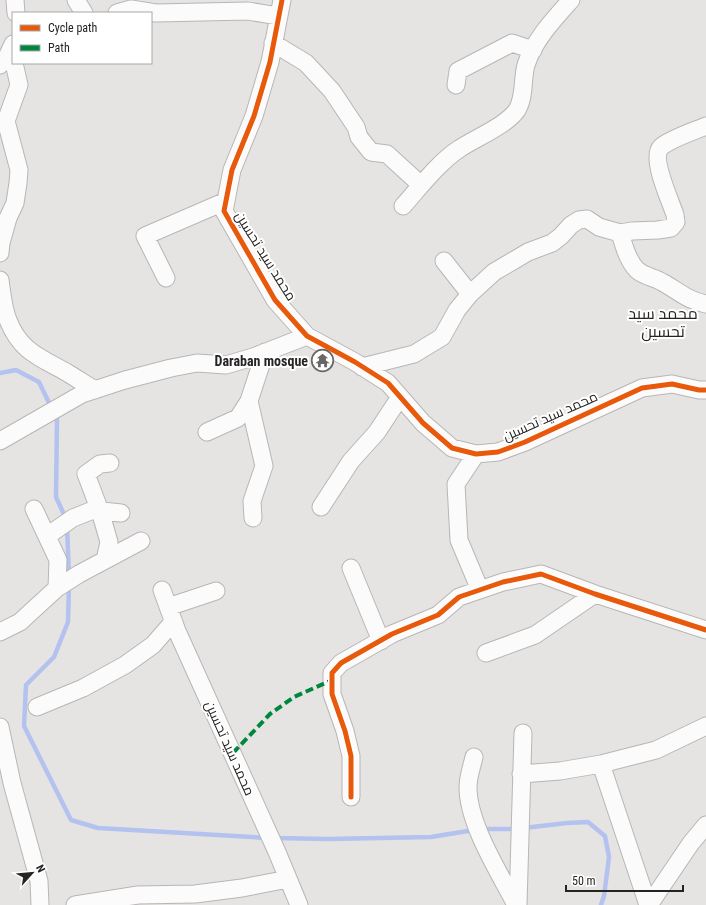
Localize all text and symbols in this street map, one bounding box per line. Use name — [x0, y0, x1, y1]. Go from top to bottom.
legend — [12, 12, 152, 64]
text: Cycle path — [48, 21, 98, 35]
text: Path — [48, 41, 70, 55]
street label: محمد سید تحسین — [232, 208, 300, 304]
district label: محمد سید تحسین — [628, 304, 698, 342]
temple icon: Daraban mosque — [310, 348, 336, 374]
place label: Daraban mosque — [215, 353, 308, 369]
street label: محمد سید تحسین — [500, 388, 600, 444]
street label: محمد سید تحسین — [202, 698, 258, 798]
north arrow — [12, 853, 52, 893]
text: N — [33, 863, 48, 875]
scale bar — [566, 867, 683, 893]
text: 50 m — [572, 874, 596, 888]

